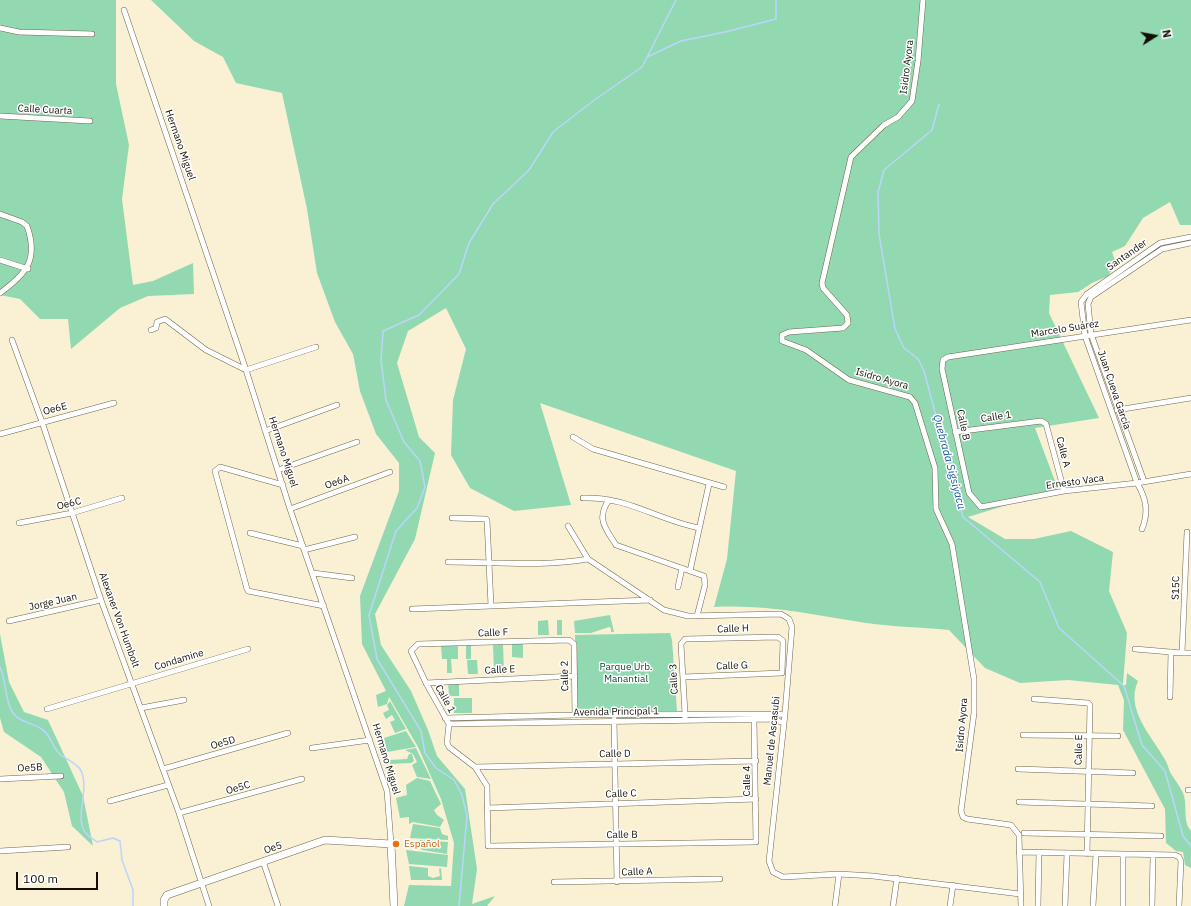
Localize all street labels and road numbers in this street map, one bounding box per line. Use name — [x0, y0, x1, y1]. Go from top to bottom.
street label: Isidro Ayora — [898, 39, 916, 95]
street label: Calle Cuarta — [17, 103, 73, 117]
street label: Hermano Miguel — [162, 108, 198, 182]
street label: Santander — [1105, 237, 1149, 273]
street label: Marcelo Suárez — [1030, 318, 1100, 340]
street label: Juan Cueva García — [1095, 349, 1133, 431]
street label: Isidro Ayora — [854, 366, 910, 392]
street label: Oe6E — [42, 400, 68, 418]
street label: Calle B — [954, 408, 972, 442]
street label: Calle 1 — [980, 409, 1012, 425]
street label: Hermano Miguel — [266, 415, 300, 489]
street label: Calle A — [1053, 435, 1073, 469]
street label: Oe6A — [323, 472, 351, 492]
street label: Ernesto Vaca — [1045, 472, 1105, 492]
street label: Oe6C — [56, 495, 82, 513]
street label: Alexaner Von Humbolt — [96, 571, 142, 669]
street label: S15C — [1170, 576, 1182, 600]
street label: Jorge Juan — [28, 591, 78, 613]
street label: Calle H — [717, 622, 749, 636]
street label: Calle F — [478, 626, 508, 640]
street label: Condamine — [153, 647, 205, 673]
street label: Calle G — [716, 659, 748, 673]
street label: Calle 2 — [559, 661, 571, 691]
street label: Calle E — [484, 663, 516, 677]
street label: Calle 3 — [667, 663, 681, 695]
street label: Calle 1 — [432, 683, 458, 715]
street label: Manuel de Ascasubi — [761, 696, 783, 786]
street label: Isidro Ayora — [954, 697, 970, 753]
street label: Avenida Principal 1 — [573, 705, 659, 719]
street label: Hermano Miguel — [369, 722, 403, 796]
street label: Oe5D — [209, 734, 237, 752]
street label: Calle E — [1073, 735, 1085, 765]
street label: Calle D — [599, 748, 631, 760]
street label: Oe5B — [17, 761, 43, 775]
street label: Calle 4 — [741, 766, 753, 796]
street label: Oe5C — [224, 779, 252, 797]
street label: Calle C — [605, 787, 637, 801]
street label: Calle B — [606, 829, 638, 841]
street label: Oe5 — [262, 839, 284, 857]
street label: Calle A — [621, 865, 653, 879]

